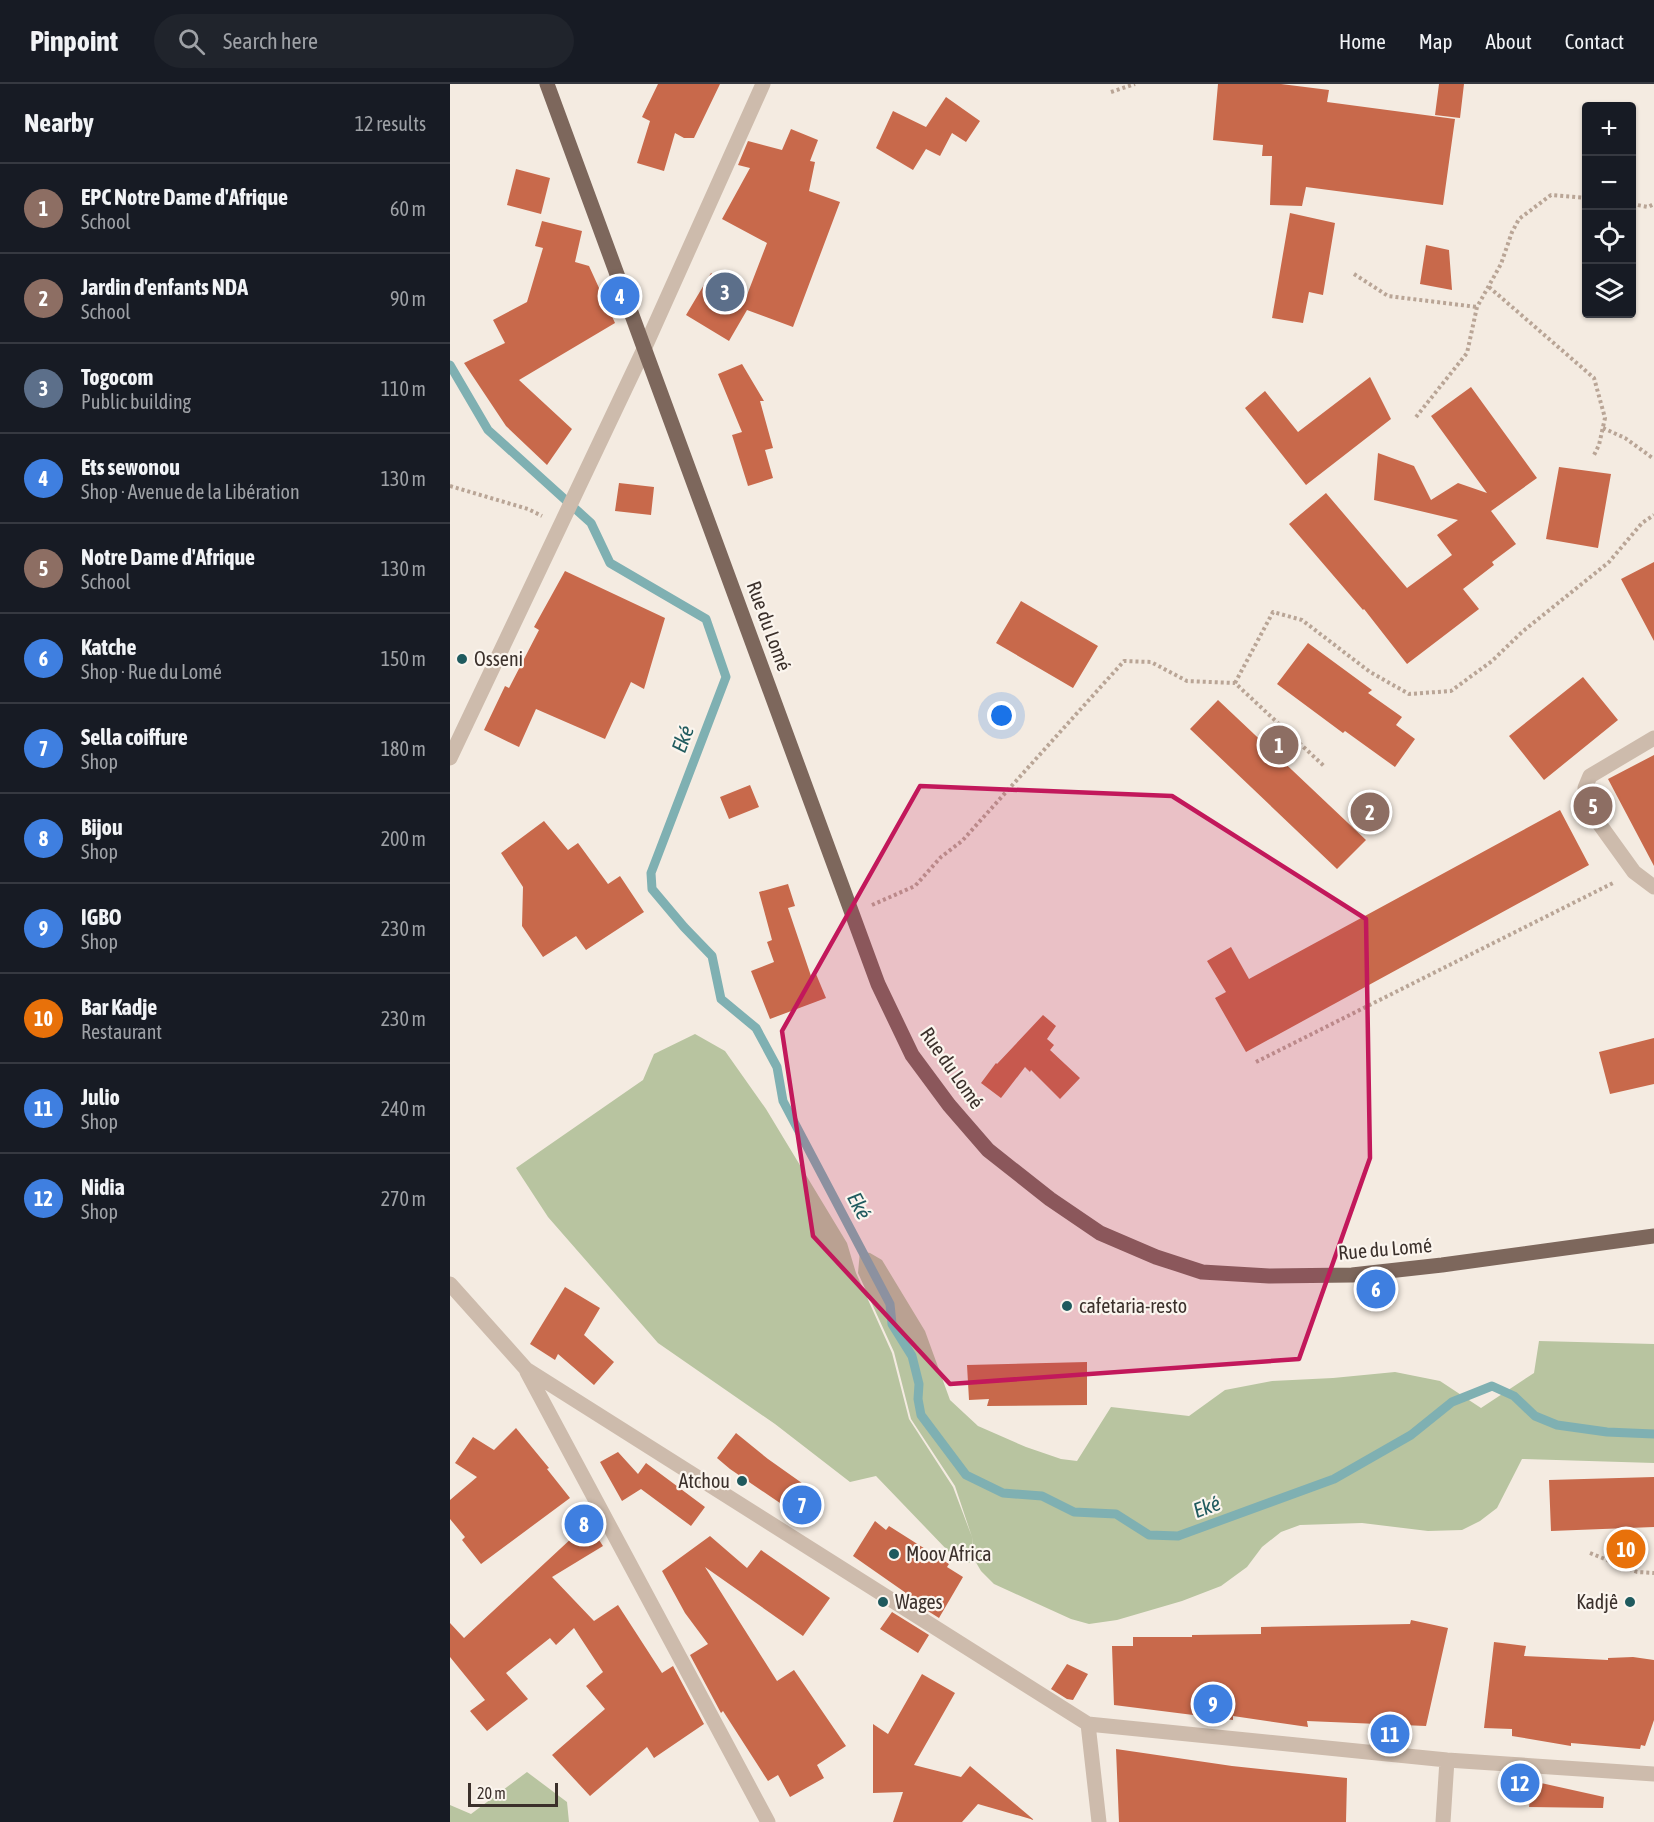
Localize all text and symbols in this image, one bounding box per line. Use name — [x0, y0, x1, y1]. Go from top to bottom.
search box — [154, 14, 574, 68]
text: Pinpoint — [30, 25, 118, 57]
icon: search — [175, 25, 208, 58]
text: Search here — [223, 28, 318, 54]
text: Home — [1339, 29, 1386, 53]
text: Map — [1419, 29, 1453, 53]
text: About — [1486, 29, 1532, 53]
text: Contact — [1565, 29, 1624, 53]
map controls — [1582, 102, 1636, 318]
button: + — [1582, 102, 1636, 156]
text: Nearby — [24, 108, 94, 138]
text: 12 results — [355, 112, 426, 135]
button: − — [1582, 156, 1636, 210]
text: EPC Notre Dame d'Afrique — [81, 184, 288, 210]
text: 1 — [39, 197, 48, 220]
text: 60 m — [390, 197, 426, 220]
text: School — [81, 210, 131, 233]
button: locate — [1582, 210, 1636, 264]
button: layers — [1582, 264, 1636, 318]
pin: 3 — [706, 270, 744, 314]
text: Jardin d'enfants NDA — [81, 274, 248, 300]
pin: 4 — [600, 274, 640, 318]
text: 2 — [39, 287, 48, 310]
text: 90 m — [390, 287, 426, 310]
text: School — [81, 300, 131, 323]
text: Togocom — [81, 364, 153, 390]
text: 3 — [39, 377, 48, 400]
text: 110 m — [381, 377, 426, 400]
text: Public building — [81, 390, 191, 413]
text: Ets sewonou — [81, 454, 180, 480]
text: 4 — [39, 467, 48, 490]
text: 130 m — [381, 467, 426, 490]
text: Shop · Avenue de la Libération — [81, 480, 300, 503]
text: Notre Dame d'Afrique — [81, 544, 255, 570]
text: 5 — [39, 557, 48, 580]
text: 130 m — [381, 557, 426, 580]
text: School — [81, 570, 131, 593]
street label: Rue du Lomé — [743, 578, 796, 674]
text: Katche — [81, 634, 136, 660]
text: 6 — [39, 647, 48, 670]
text: 150 m — [381, 647, 426, 670]
place label: Osseni — [474, 647, 523, 670]
marker: Osseni — [455, 652, 469, 666]
text: Shop · Rue du Lomé — [81, 660, 222, 683]
your location — [987, 701, 1016, 730]
water label: Eké — [666, 722, 698, 756]
pin: 1 — [1260, 722, 1298, 768]
text: Sella coiffure — [81, 724, 188, 750]
text: 7 — [39, 737, 48, 760]
text: 180 m — [381, 737, 426, 760]
text: Shop — [81, 750, 118, 773]
pin: 5 — [1574, 784, 1612, 828]
pin: 2 — [1350, 790, 1390, 834]
text: Bijou — [81, 814, 123, 840]
text: 8 — [39, 827, 48, 850]
text: 200 m — [381, 827, 426, 850]
text: Shop — [81, 840, 118, 863]
text: IGBO — [81, 904, 122, 930]
text: 9 — [39, 917, 48, 940]
text: 230 m — [381, 917, 426, 940]
text: Shop — [81, 930, 118, 953]
text: Bar Kadje — [81, 994, 157, 1020]
text: 10 — [34, 1007, 53, 1030]
text: 230 m — [381, 1007, 426, 1030]
text: Restaurant — [81, 1020, 162, 1043]
street label: Rue du Lomé — [916, 1023, 989, 1113]
text: Julio — [81, 1084, 120, 1110]
text: 11 — [34, 1097, 53, 1120]
text: 240 m — [381, 1097, 426, 1120]
text: Shop — [81, 1110, 118, 1133]
text: Nidia — [81, 1174, 125, 1200]
text: 12 — [34, 1187, 53, 1210]
text: 270 m — [381, 1187, 426, 1210]
water label: Eké — [843, 1188, 877, 1223]
text: Shop — [81, 1200, 118, 1223]
street label: Rue du Lomé — [1337, 1233, 1433, 1264]
pin: 6 — [1356, 1266, 1396, 1312]
place label: cafetaria-resto — [1079, 1294, 1187, 1317]
marker: cafetaria-resto — [1060, 1299, 1074, 1313]
place label: Atchou — [678, 1469, 730, 1492]
marker: Atchou — [735, 1474, 749, 1488]
pin: 7 — [782, 1482, 822, 1528]
water label: Eké — [1190, 1490, 1224, 1522]
pin: 8 — [564, 1502, 604, 1546]
pin: 10 — [1606, 1526, 1646, 1572]
place label: Moov Africa — [906, 1542, 992, 1565]
marker: Moov Africa — [887, 1547, 901, 1561]
place label: Wages — [895, 1590, 943, 1613]
place label: Kadjê — [1576, 1590, 1618, 1613]
marker: Wages — [876, 1595, 890, 1609]
marker: Kadjê — [1623, 1595, 1637, 1609]
pin: 9 — [1194, 1682, 1233, 1726]
pin: 11 — [1370, 1712, 1410, 1756]
pin: 12 — [1500, 1760, 1540, 1806]
scale bar — [468, 1780, 558, 1808]
text: 20 m — [477, 1784, 506, 1802]

